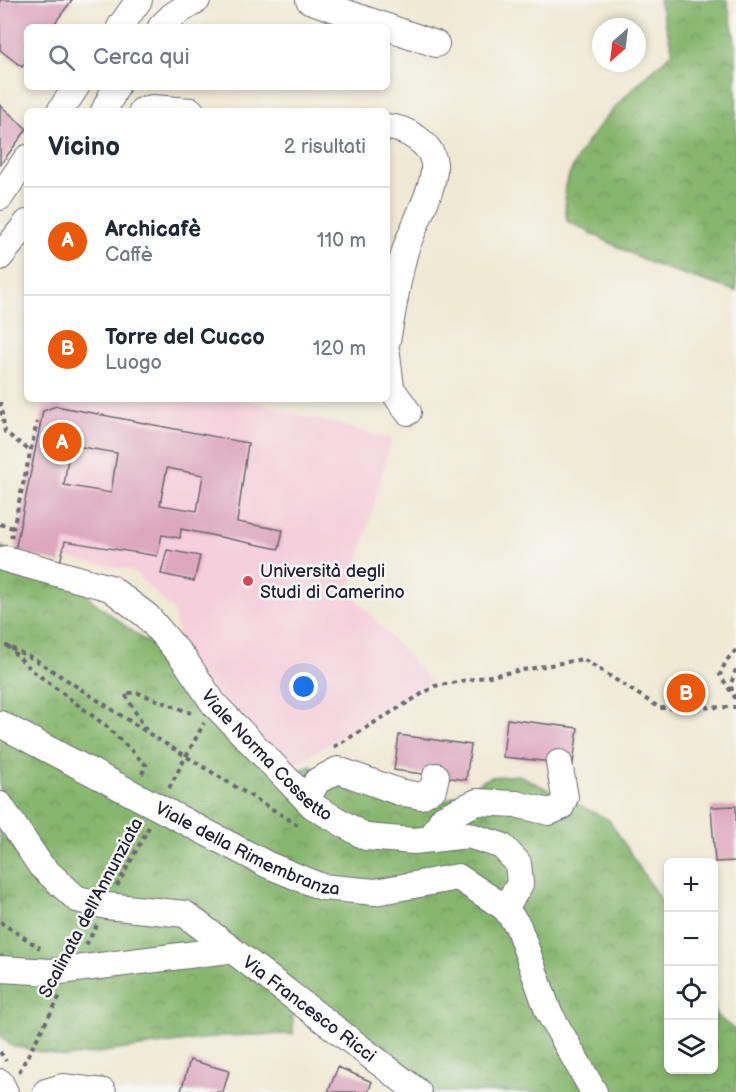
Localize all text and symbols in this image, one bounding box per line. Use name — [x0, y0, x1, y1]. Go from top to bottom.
north arrow — [592, 18, 646, 72]
search box — [24, 24, 390, 90]
icon: search — [45, 41, 78, 74]
text: Cerca qui — [93, 44, 190, 71]
text: Vicino — [48, 132, 120, 163]
text: 2 risultati — [284, 135, 366, 159]
text: Archicafè — [105, 216, 201, 243]
text: A — [61, 229, 74, 253]
text: 110 m — [317, 229, 366, 253]
text: Caffè — [105, 243, 153, 267]
text: Torre del Cucco — [105, 324, 265, 351]
text: B — [60, 337, 75, 361]
text: 120 m — [313, 337, 366, 361]
text: Luogo — [105, 351, 162, 375]
pin: A — [42, 420, 82, 464]
place label: Università degli Studi di Camerino — [260, 561, 405, 603]
marker: Università degli Studi di Camerino — [241, 574, 255, 588]
pin: B — [666, 670, 706, 716]
your location — [289, 672, 318, 701]
street label: Viale Norma Cossetto — [197, 686, 336, 825]
street label: Viale della Rimembranza — [152, 797, 341, 899]
street label: Scalinata dell'Annunziata — [35, 814, 147, 1002]
map controls — [664, 858, 718, 1074]
button: + — [664, 858, 718, 912]
button: − — [664, 912, 718, 966]
street label: Via Francesco Ricci — [239, 951, 380, 1066]
button: locate — [664, 966, 718, 1020]
button: layers — [664, 1020, 718, 1074]

